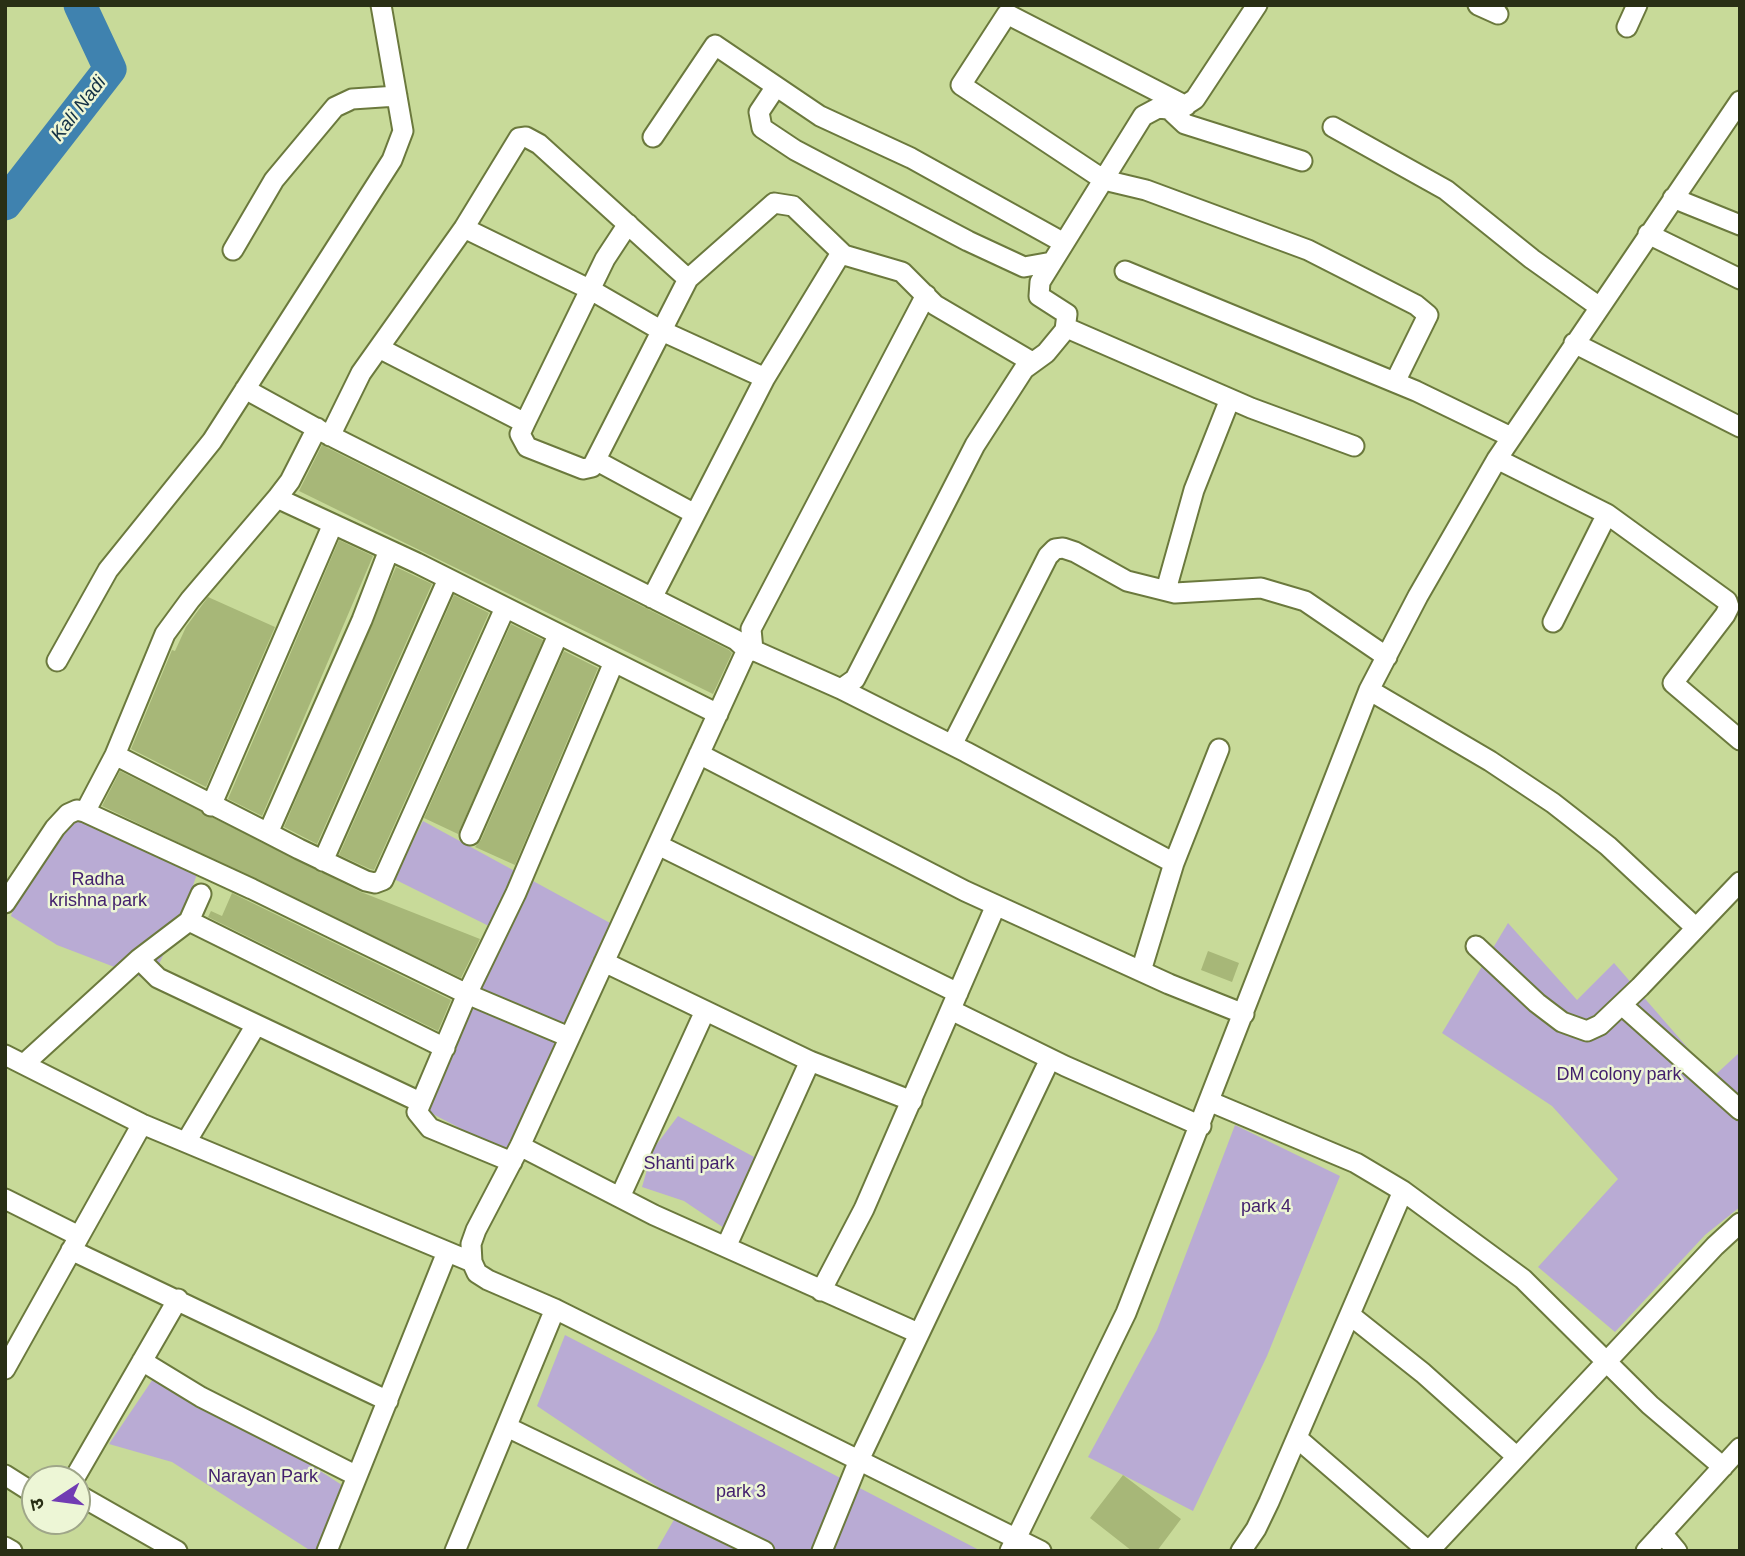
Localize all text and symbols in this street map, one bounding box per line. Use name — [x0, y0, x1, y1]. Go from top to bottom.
water label: Kali Nadi — [47, 72, 111, 146]
park label: Radha krishna park — [49, 869, 147, 912]
park label: DM colony park — [1556, 1064, 1682, 1086]
park label: Shanti park — [643, 1153, 735, 1175]
park label: park 4 — [1241, 1196, 1291, 1218]
north arrow — [21, 1465, 91, 1535]
park label: Narayan Park — [208, 1466, 318, 1488]
park label: park 3 — [716, 1481, 766, 1503]
text: उ — [26, 1497, 48, 1512]

